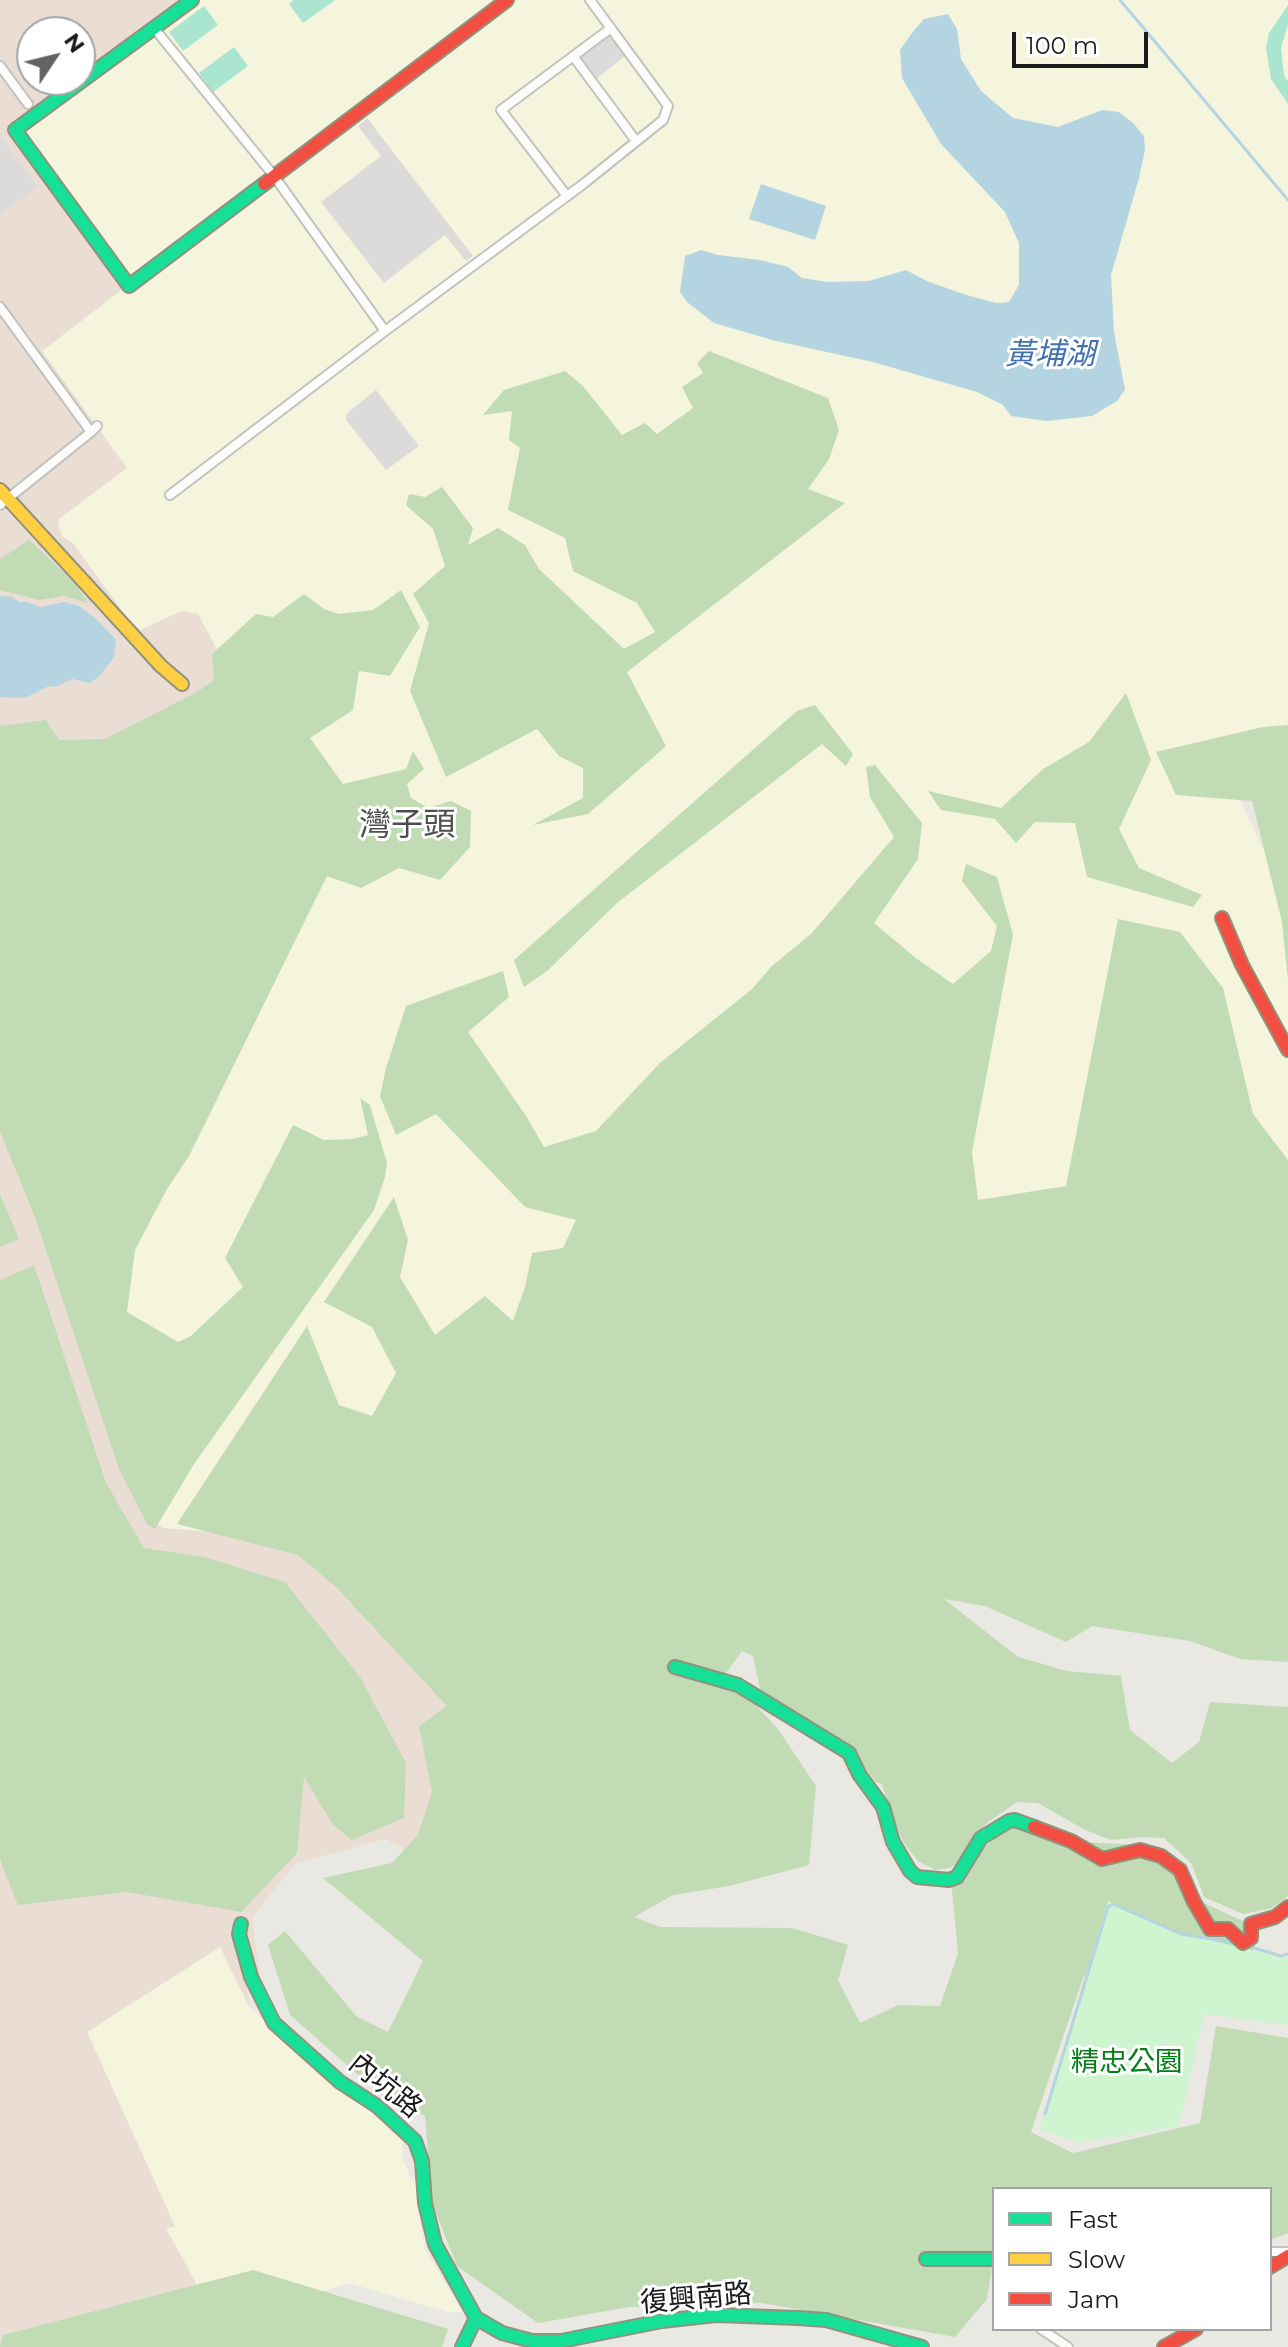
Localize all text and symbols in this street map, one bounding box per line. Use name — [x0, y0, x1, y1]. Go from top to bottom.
north arrow — [16, 16, 96, 96]
scale bar — [1016, 16, 1152, 66]
text: N — [58, 28, 91, 58]
text: 100 m — [1026, 31, 1098, 60]
water label: 黃埔湖 — [1005, 337, 1095, 373]
district label: 灣子頭 — [359, 807, 455, 845]
park label: 精忠公園 — [1071, 2046, 1183, 2080]
street label: 內坑路 — [342, 2047, 428, 2125]
legend — [992, 2187, 1272, 2331]
text: Fast — [1068, 2205, 1118, 2234]
text: Slow — [1068, 2245, 1125, 2274]
street label: 復興南路 — [639, 2277, 753, 2321]
text: Jam — [1068, 2285, 1120, 2314]

